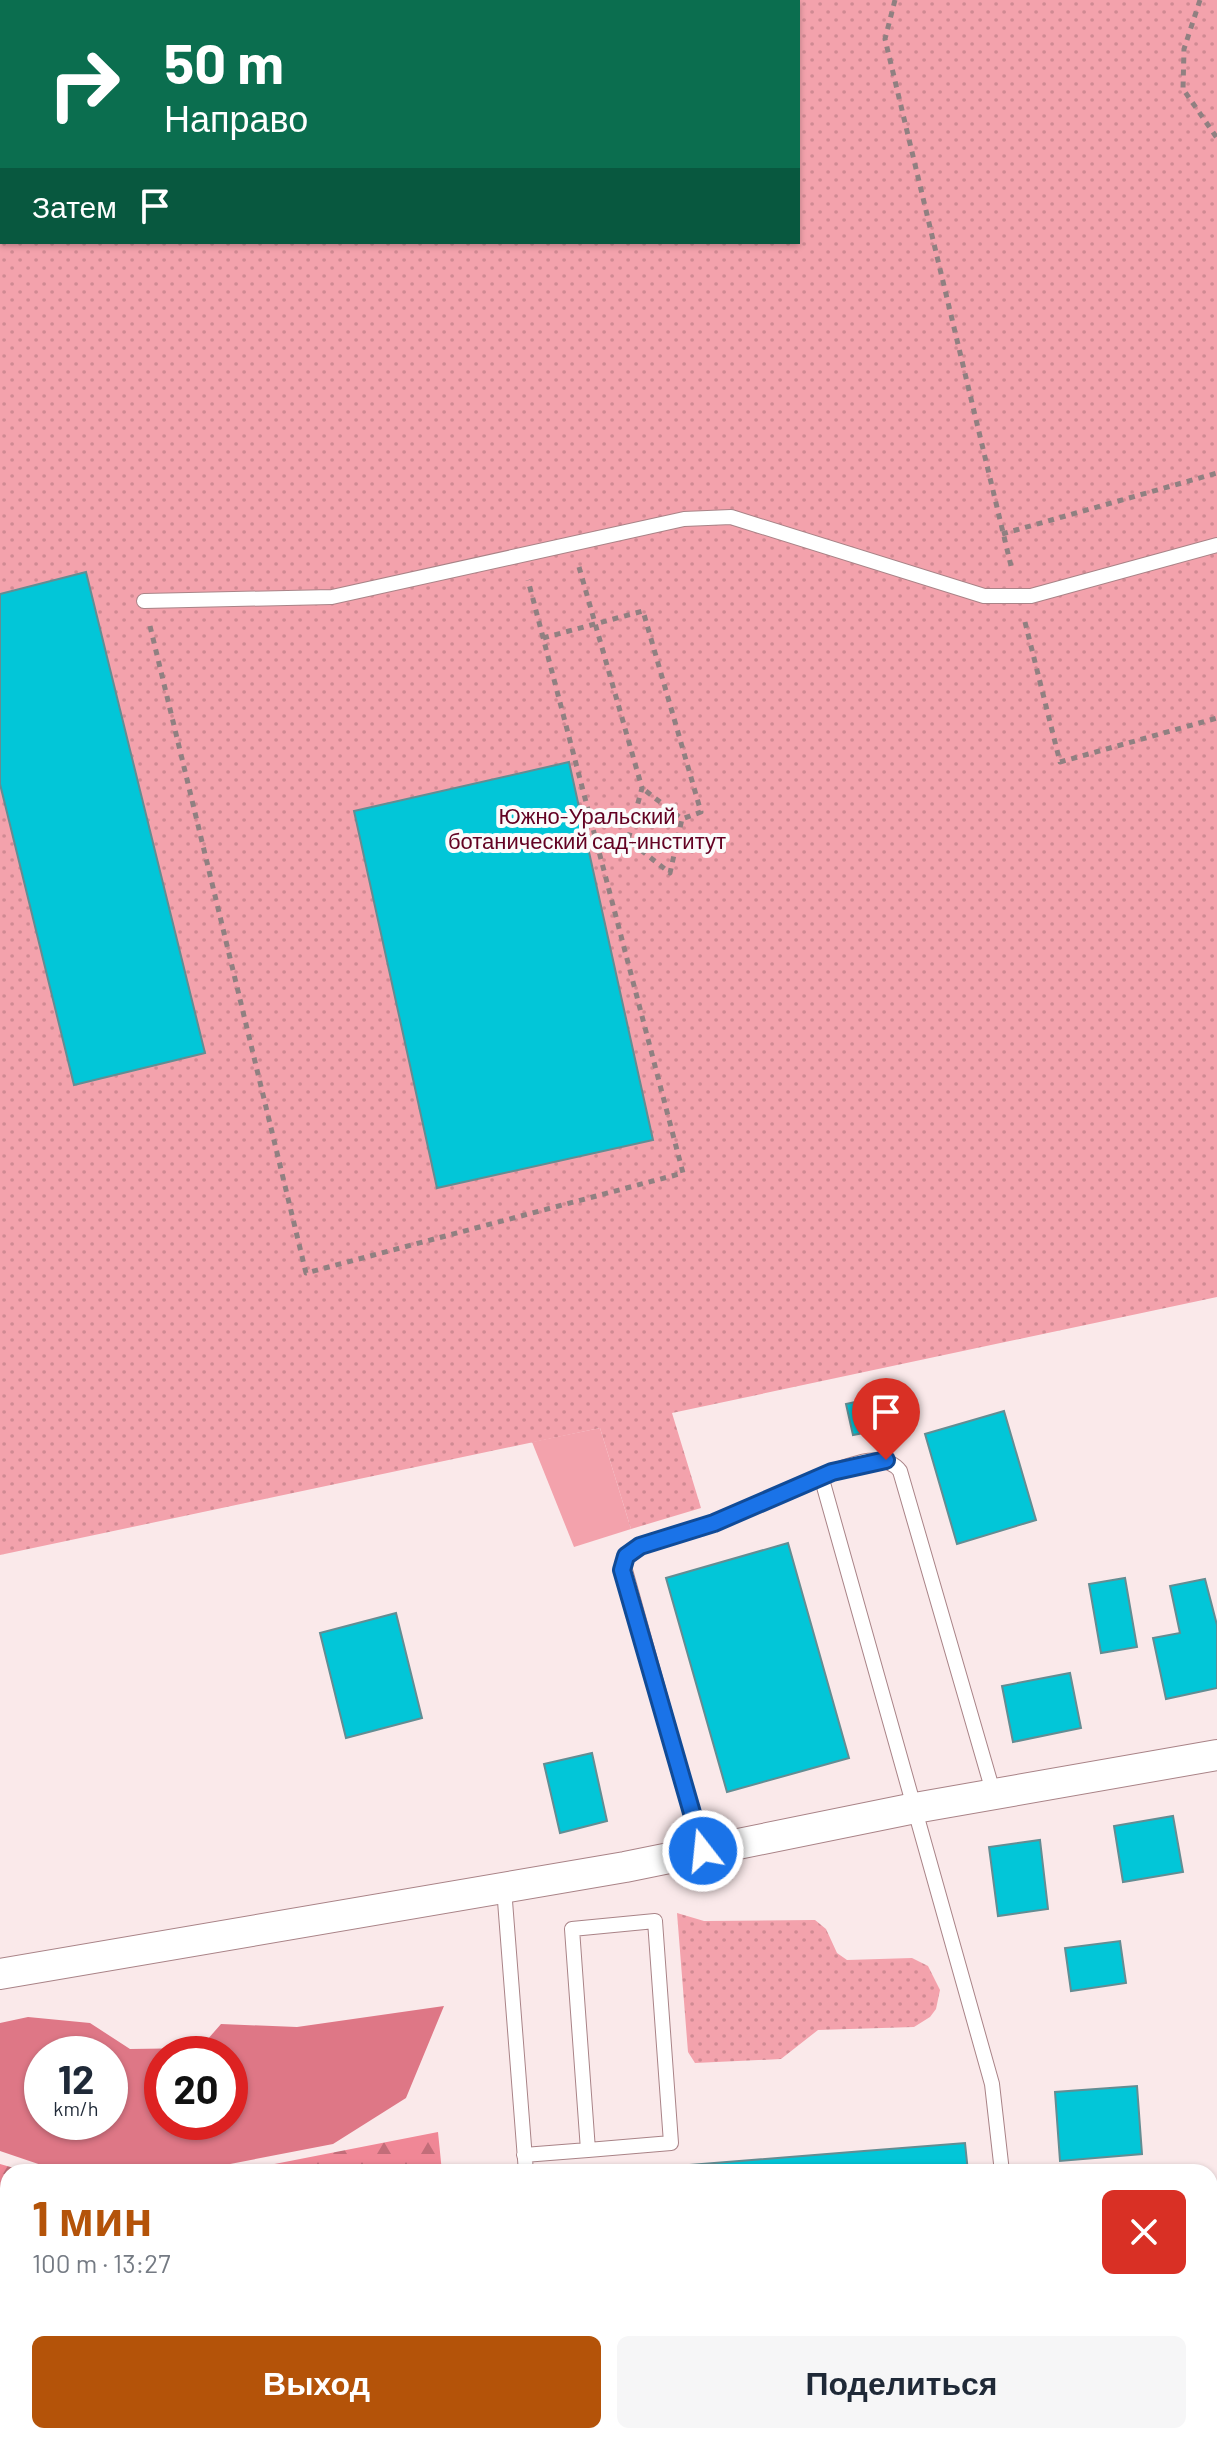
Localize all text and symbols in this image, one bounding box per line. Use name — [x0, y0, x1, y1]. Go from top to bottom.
text: 50 m — [164, 28, 284, 95]
icon: right — [32, 32, 136, 136]
text: Направо — [164, 96, 308, 139]
icon: arrive — [133, 184, 177, 228]
text: Затем — [32, 188, 117, 224]
park label: Южно-Уральский ботанический сад-институт — [448, 802, 726, 854]
pin — [852, 1378, 920, 1460]
icon: arrive — [864, 1390, 908, 1434]
position arrow — [661, 1809, 745, 1893]
speed limit sign: 20 — [144, 2036, 248, 2140]
text: 12 — [58, 2054, 94, 2102]
text: km/h — [53, 2096, 99, 2120]
text: 1 мин — [32, 2188, 153, 2246]
button: close — [1102, 2190, 1186, 2274]
text: 100 m · 13:27 — [32, 2247, 171, 2278]
button: Выход — [32, 2336, 601, 2428]
button: Поделиться — [617, 2336, 1186, 2428]

